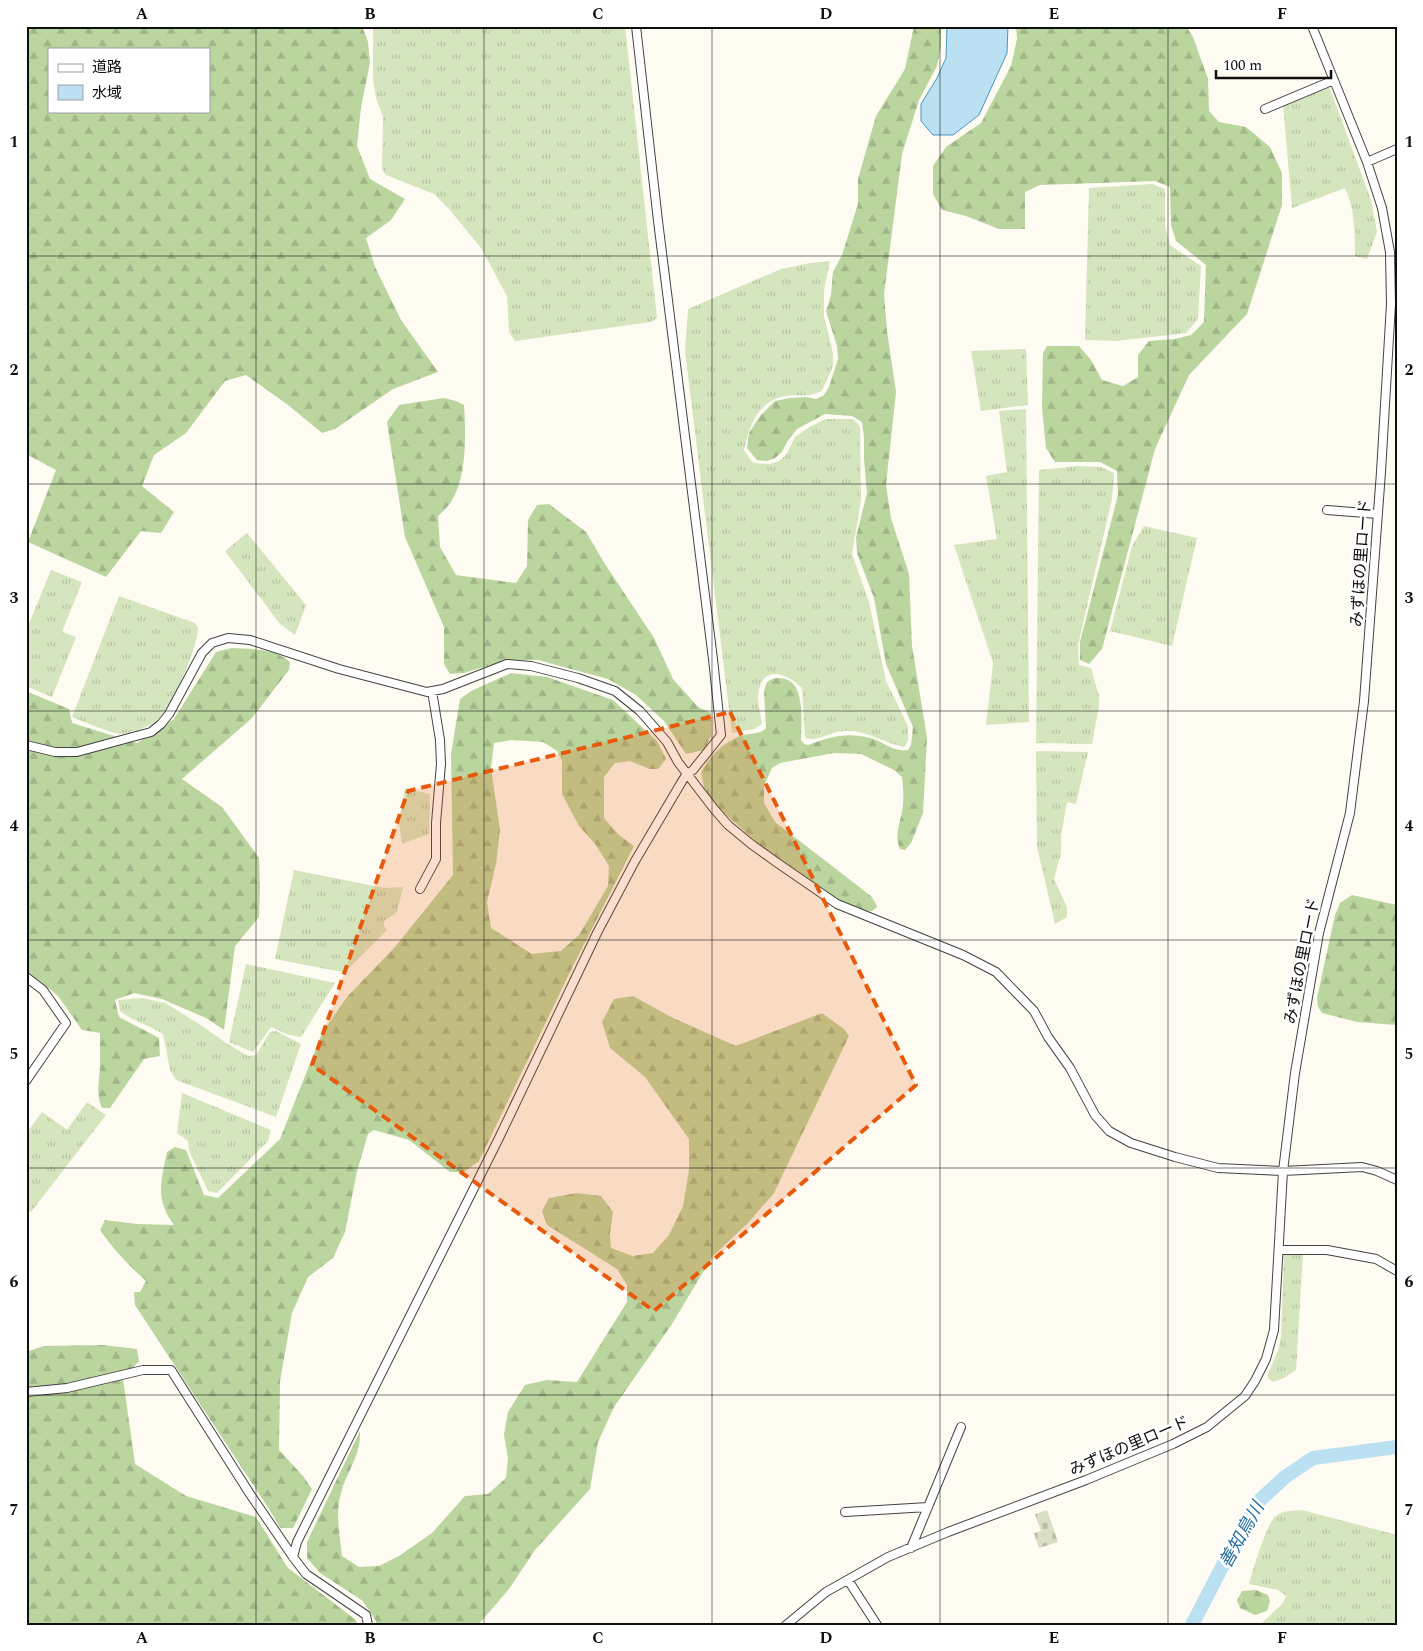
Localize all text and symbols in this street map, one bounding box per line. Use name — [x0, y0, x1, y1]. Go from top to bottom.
text: A — [136, 2, 149, 26]
text: B — [364, 2, 376, 26]
text: C — [592, 2, 604, 26]
text: D — [820, 2, 833, 26]
text: E — [1049, 2, 1059, 26]
text: F — [1277, 2, 1287, 26]
legend — [48, 48, 210, 112]
scale bar — [1216, 48, 1330, 80]
text: 100 m — [1223, 54, 1262, 77]
text: 道路 — [92, 56, 122, 79]
text: 水域 — [92, 82, 122, 105]
text: 1 — [10, 130, 18, 154]
text: 1 — [1405, 130, 1413, 154]
text: 2 — [10, 358, 19, 382]
text: 2 — [1405, 358, 1414, 382]
street label: みずほの里ロード — [1345, 498, 1377, 628]
text: 3 — [10, 586, 19, 610]
text: 3 — [1405, 586, 1414, 610]
text: 4 — [10, 814, 19, 838]
text: 4 — [1405, 814, 1414, 838]
street label: みずほの里ロード — [1278, 896, 1326, 1026]
text: 5 — [10, 1042, 18, 1066]
text: 5 — [1405, 1042, 1413, 1066]
text: 6 — [10, 1270, 19, 1294]
text: 6 — [1405, 1270, 1414, 1294]
street label: みずほの里ロード — [1065, 1410, 1193, 1482]
water label: 善知鳥川 — [1213, 1495, 1272, 1573]
text: 7 — [10, 1498, 19, 1522]
text: 7 — [1405, 1498, 1414, 1522]
text: A — [136, 1626, 149, 1650]
text: B — [364, 1626, 376, 1650]
text: C — [592, 1626, 604, 1650]
text: D — [820, 1626, 833, 1650]
text: E — [1049, 1626, 1059, 1650]
text: F — [1277, 1626, 1287, 1650]

